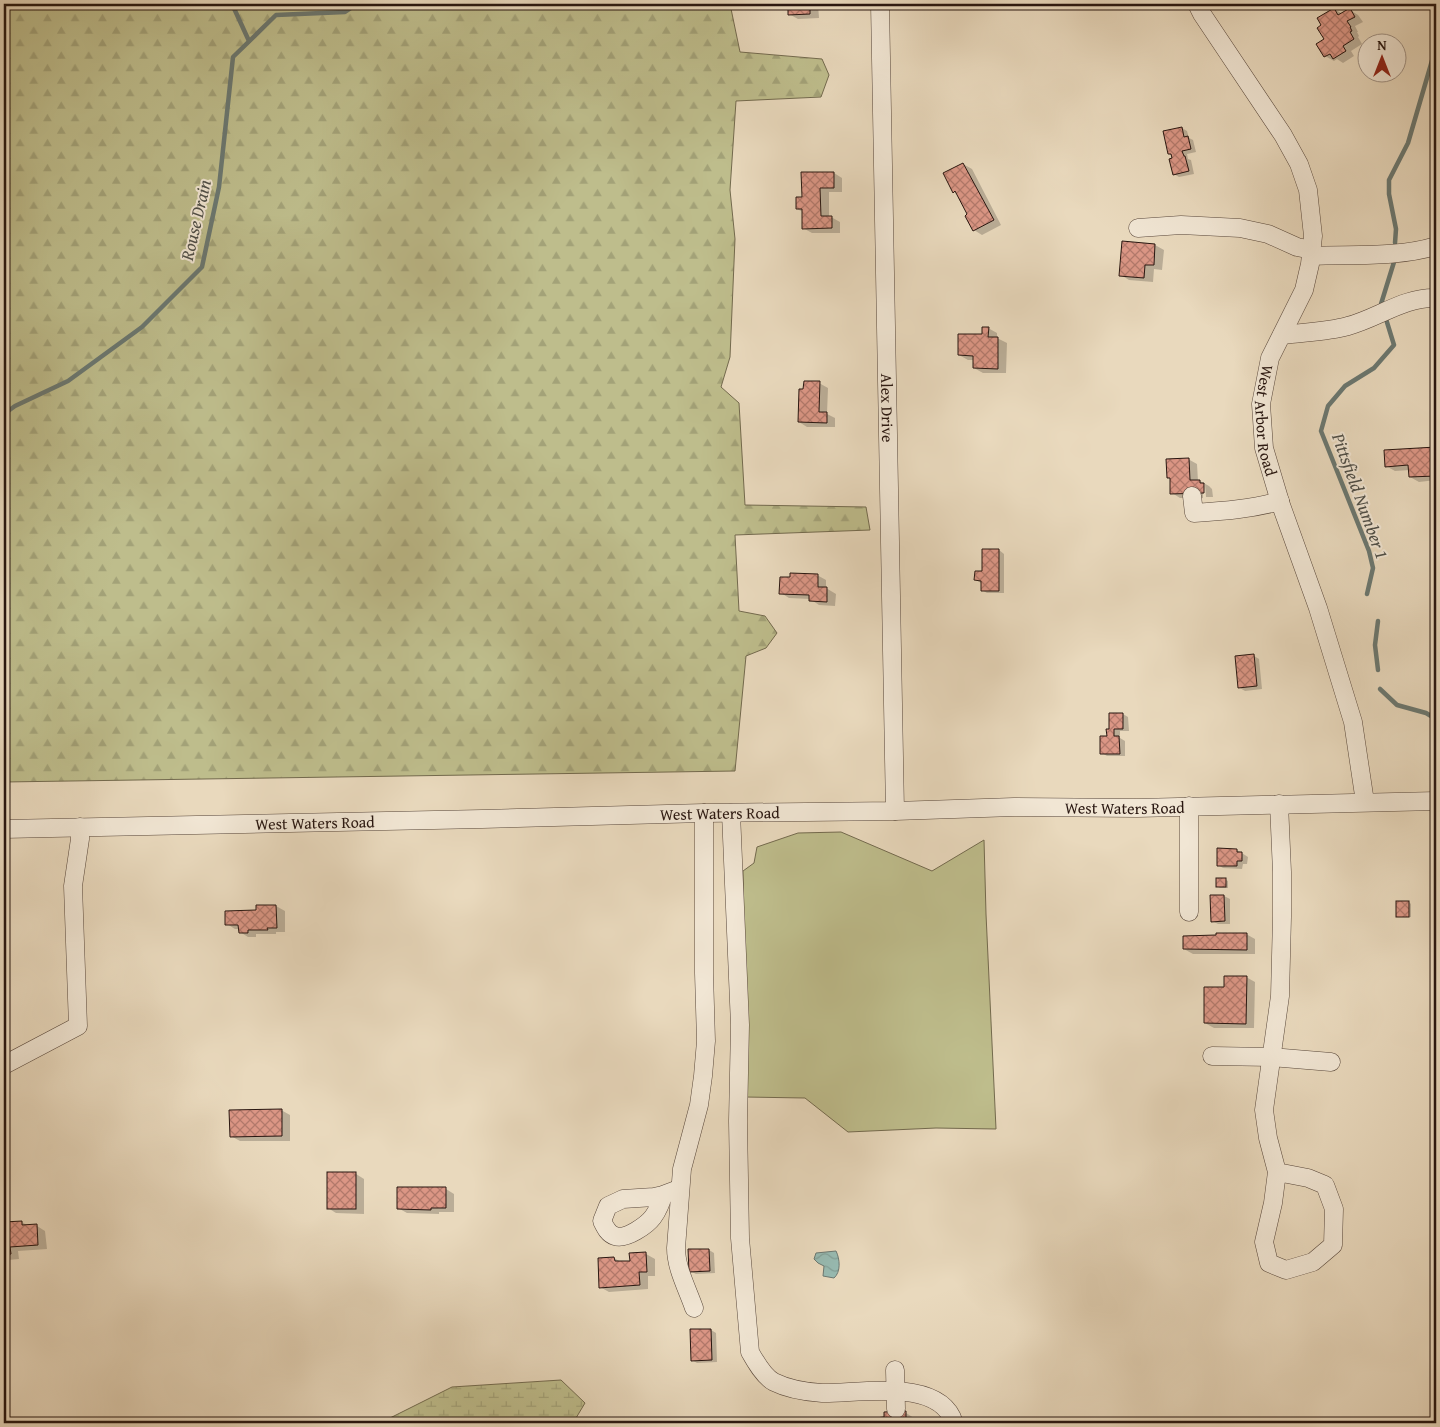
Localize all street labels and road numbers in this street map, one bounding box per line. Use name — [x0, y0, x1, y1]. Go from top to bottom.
street label: West Arbor Road — [1249, 363, 1284, 479]
street label: Alex Drive — [875, 373, 900, 443]
street label: West Waters Road — [1065, 795, 1185, 820]
street label: West Waters Road — [660, 800, 780, 826]
street label: West Waters Road — [255, 809, 375, 836]

